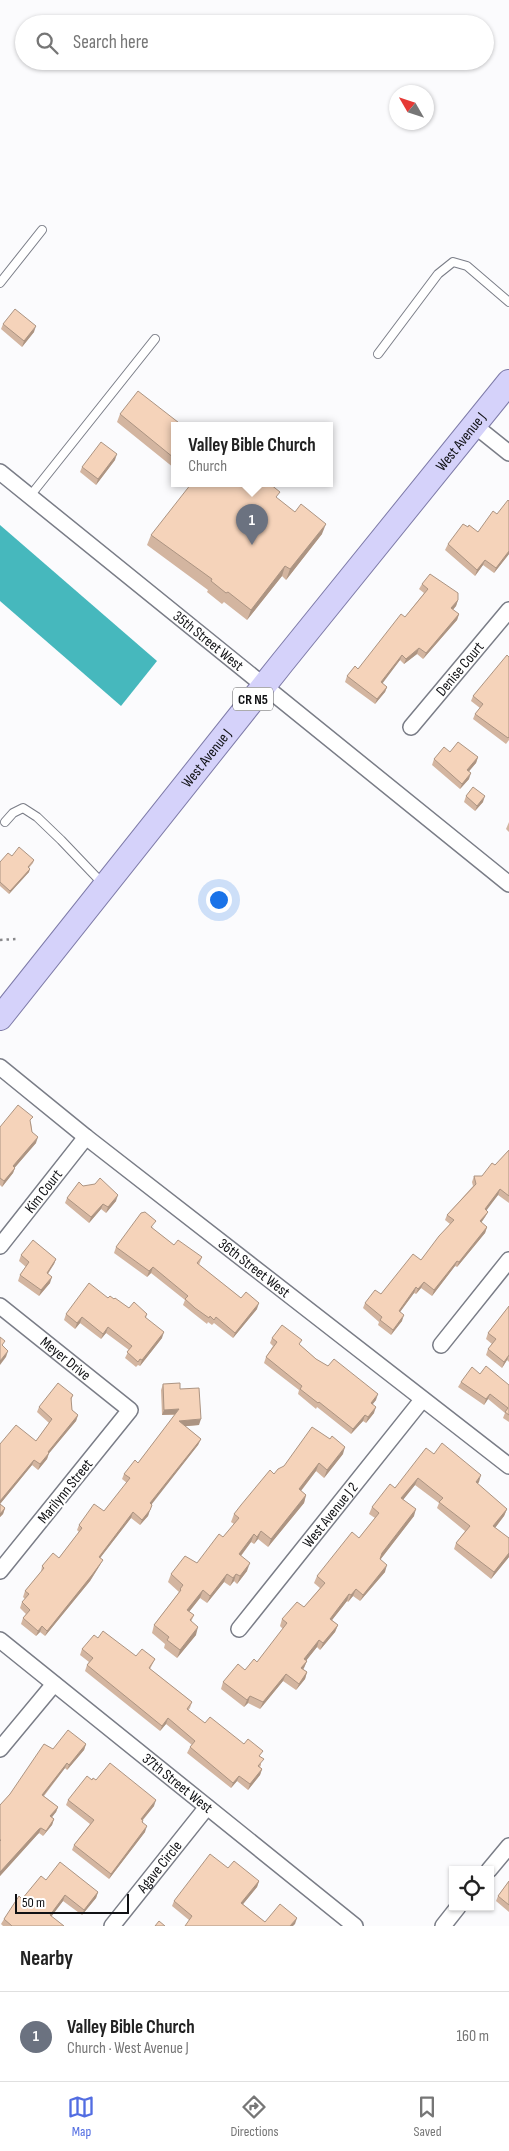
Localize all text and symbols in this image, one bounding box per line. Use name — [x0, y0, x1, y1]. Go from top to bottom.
search box — [15, 15, 494, 70]
icon: search — [33, 29, 61, 57]
text: Search here — [73, 31, 149, 54]
north arrow — [389, 85, 434, 130]
street label: West Avenue J — [432, 409, 491, 475]
popup — [171, 422, 333, 487]
text: Valley Bible Church — [188, 434, 316, 457]
text: Church — [188, 457, 227, 476]
pin: 1 — [236, 504, 268, 545]
street label: 35th Street West — [169, 607, 247, 675]
street label: Denise Court — [432, 638, 489, 700]
road number: CR N5 — [233, 688, 273, 711]
street label: West Avenue J — [178, 725, 236, 792]
your location — [206, 887, 232, 913]
street label: Kim Court — [21, 1165, 67, 1217]
street label: 36th Street West — [214, 1234, 294, 1302]
street label: Meyer Drive — [36, 1333, 94, 1385]
street label: Marilynn Street — [34, 1455, 97, 1527]
street label: West Avenue J 2 — [299, 1479, 363, 1552]
street label: 37th Street West — [138, 1749, 217, 1818]
street label: Agave Circle — [133, 1837, 186, 1898]
map controls — [449, 1866, 494, 1911]
button: locate — [449, 1866, 494, 1911]
scale bar — [15, 1891, 129, 1914]
text: 50 m — [22, 1894, 45, 1911]
text: Nearby — [20, 1946, 73, 1971]
text: Valley Bible Church — [67, 2016, 195, 2039]
text: 1 — [33, 2027, 39, 2046]
text: 160 m — [456, 2027, 489, 2046]
text: Church · West Avenue J — [67, 2039, 189, 2058]
tab: Map — [67, 2093, 95, 2140]
tab: Directions — [230, 2093, 279, 2140]
tab: Saved — [413, 2093, 442, 2140]

